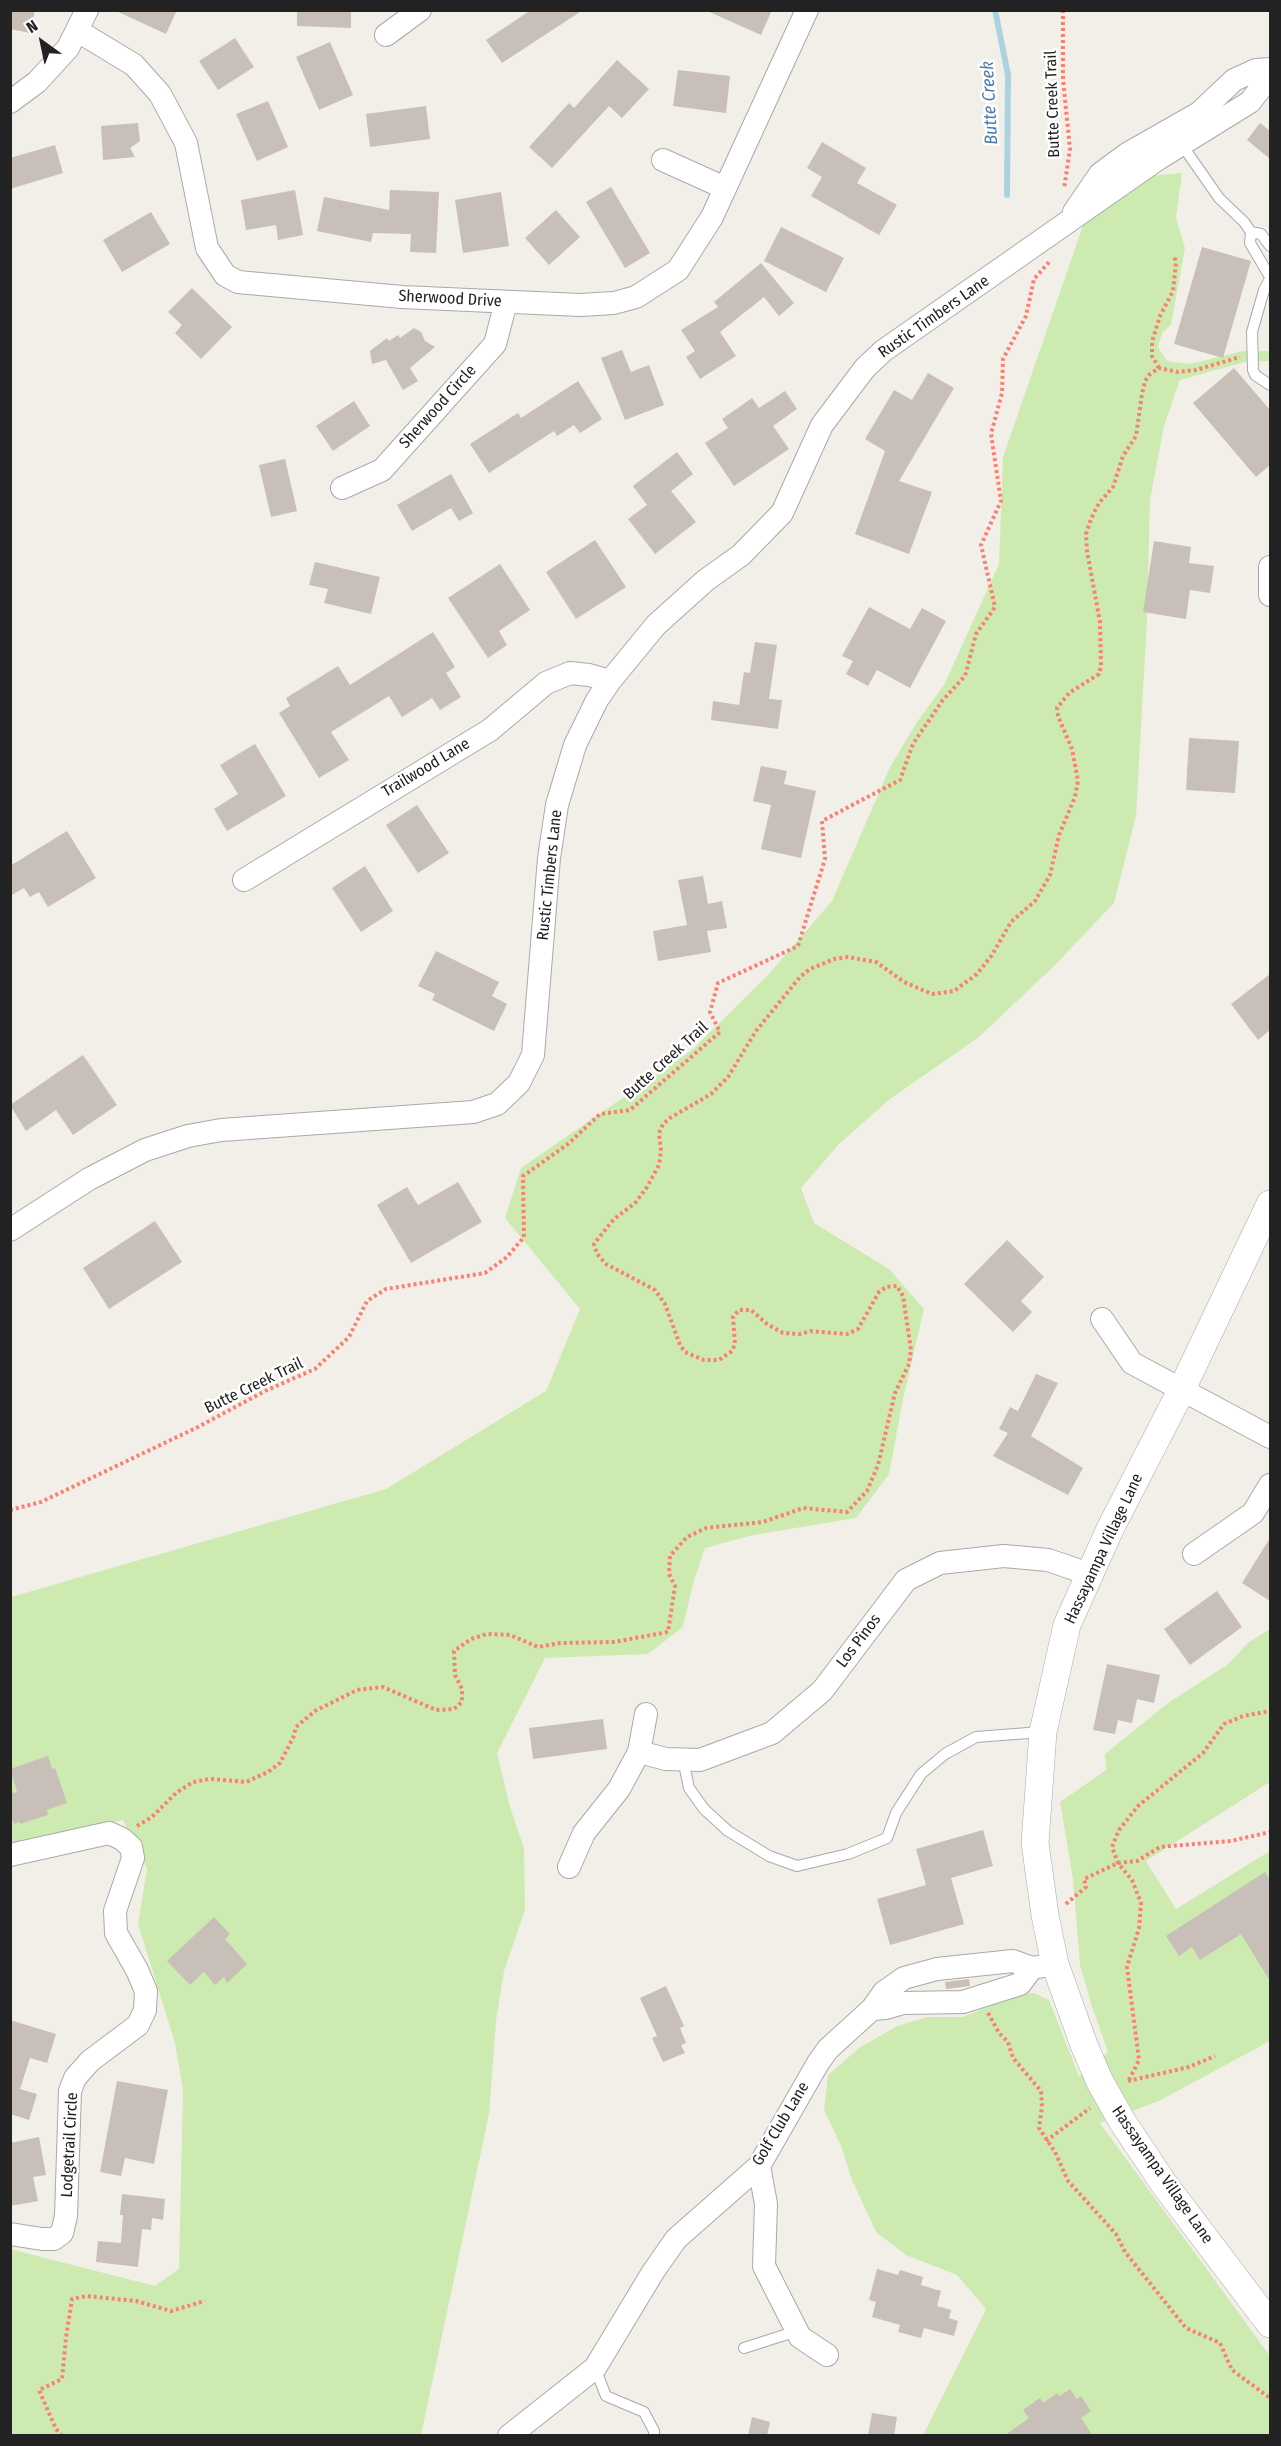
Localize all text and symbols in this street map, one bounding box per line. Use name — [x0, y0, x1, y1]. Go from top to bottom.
north arrow — [12, 12, 72, 72]
text: N — [23, 16, 41, 37]
street label: Butte Creek Trail — [1042, 50, 1064, 158]
water label: Butte Creek — [977, 61, 1003, 145]
street label: Rustic Timbers Lane — [875, 272, 993, 362]
street label: Sherwood Drive — [398, 287, 502, 311]
street label: Sherwood Circle — [396, 361, 480, 453]
street label: Trailwood Lane — [379, 734, 473, 802]
street label: Rustic Timbers Lane — [534, 809, 566, 941]
street label: Butte Creek Trail — [620, 1018, 712, 1104]
street label: Butte Creek Trail — [202, 1354, 306, 1418]
street label: Hassayampa Village Lane — [1061, 1471, 1147, 1627]
street label: Los Pinos — [833, 1611, 885, 1671]
street label: Golf Club Lane — [748, 2079, 814, 2169]
street label: Lodgetrail Circle — [58, 2092, 82, 2198]
street label: Hassayampa Village Lane — [1107, 2102, 1217, 2248]

